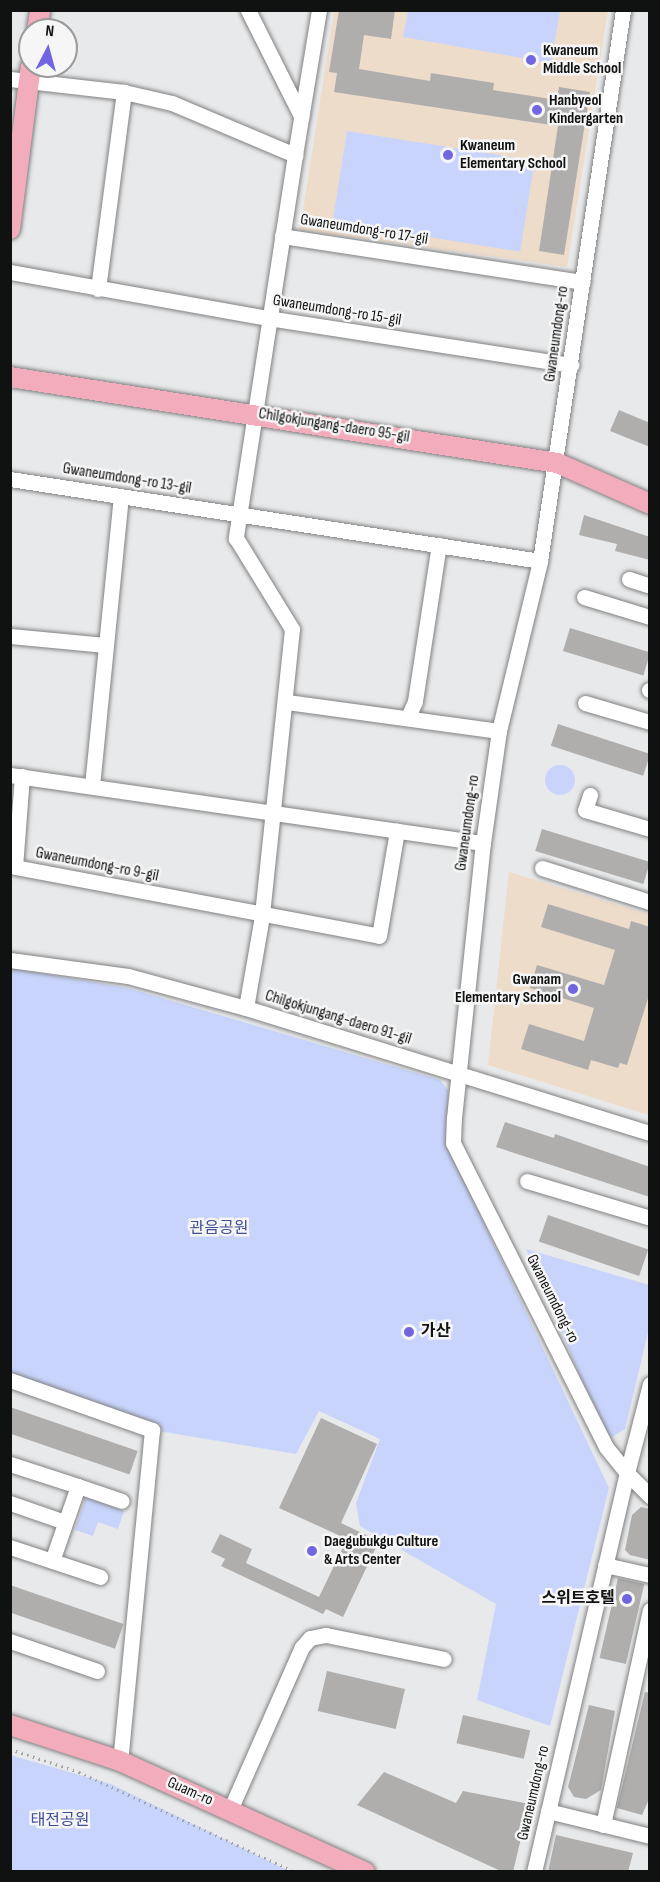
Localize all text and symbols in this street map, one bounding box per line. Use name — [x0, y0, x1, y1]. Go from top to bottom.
north arrow — [18, 18, 78, 78]
text: N — [44, 22, 55, 41]
place label: Kwaneum Middle School — [543, 41, 621, 79]
marker: Kwaneum Middle School — [524, 53, 538, 67]
place label: Hanbyeol Kindergarten — [549, 91, 623, 129]
marker: Hanbyeol Kindergarten — [530, 103, 544, 117]
place label: Kwaneum Elementary School — [460, 136, 566, 174]
marker: Kwaneum Elementary School — [441, 148, 455, 162]
street label: Gwaneumdong-ro 17-gil — [299, 210, 429, 250]
street label: Gwaneumdong-ro — [541, 285, 573, 383]
street label: Gwaneumdong-ro 15-gil — [271, 291, 403, 331]
street label: Chilgokjungang-daero 95-gil — [257, 405, 411, 447]
street label: Gwaneumdong-ro 13-gil — [61, 459, 193, 499]
street label: Gwaneumdong-ro — [452, 774, 484, 872]
street label: Gwaneumdong-ro 9-gil — [34, 844, 160, 886]
place label: Gwanam Elementary School — [455, 970, 561, 1008]
marker: Gwanam Elementary School — [566, 982, 580, 996]
street label: Chilgokjungang-daero 91-gil — [263, 987, 413, 1049]
park label: 관음공원 — [190, 1219, 248, 1239]
street label: Gwaneumdong-ro — [522, 1252, 582, 1346]
place label: 가산 — [421, 1322, 450, 1342]
marker: 가산 — [402, 1325, 416, 1339]
place label: Daegubukgu Culture & Arts Center — [324, 1532, 438, 1570]
marker: Daegubukgu Culture & Arts Center — [305, 1544, 319, 1558]
place label: 스위트호텔 — [541, 1589, 615, 1609]
marker: 스위트호텔 — [620, 1592, 634, 1606]
street label: Gwaneumdong-ro — [514, 1744, 554, 1842]
street label: Guam-ro — [164, 1773, 216, 1811]
park label: 태전공원 — [31, 1811, 89, 1831]

